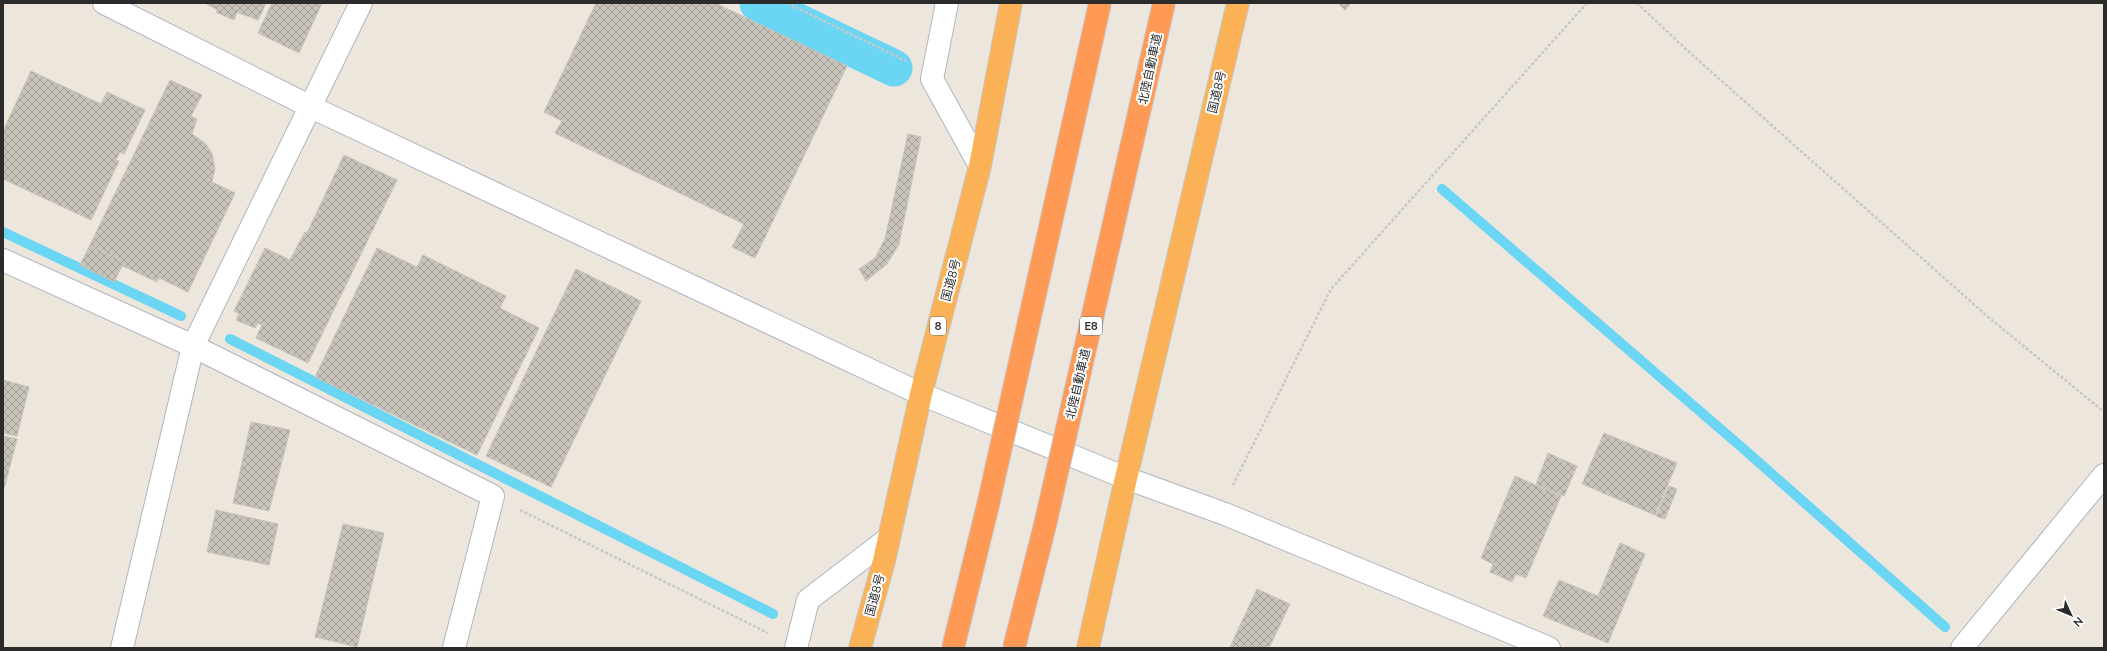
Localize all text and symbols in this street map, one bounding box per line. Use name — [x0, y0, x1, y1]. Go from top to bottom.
street label: 北陸自動車道 — [1135, 32, 1165, 106]
street label: 国道8号 — [1204, 69, 1230, 115]
street label: 国道8号 — [938, 257, 964, 303]
road number: 8 — [930, 317, 946, 335]
road number: E8 — [1080, 317, 1102, 335]
street label: 北陸自動車道 — [1062, 347, 1094, 421]
street label: 国道8号 — [862, 572, 888, 618]
north arrow — [2051, 595, 2091, 635]
text: N — [2070, 613, 2086, 630]

